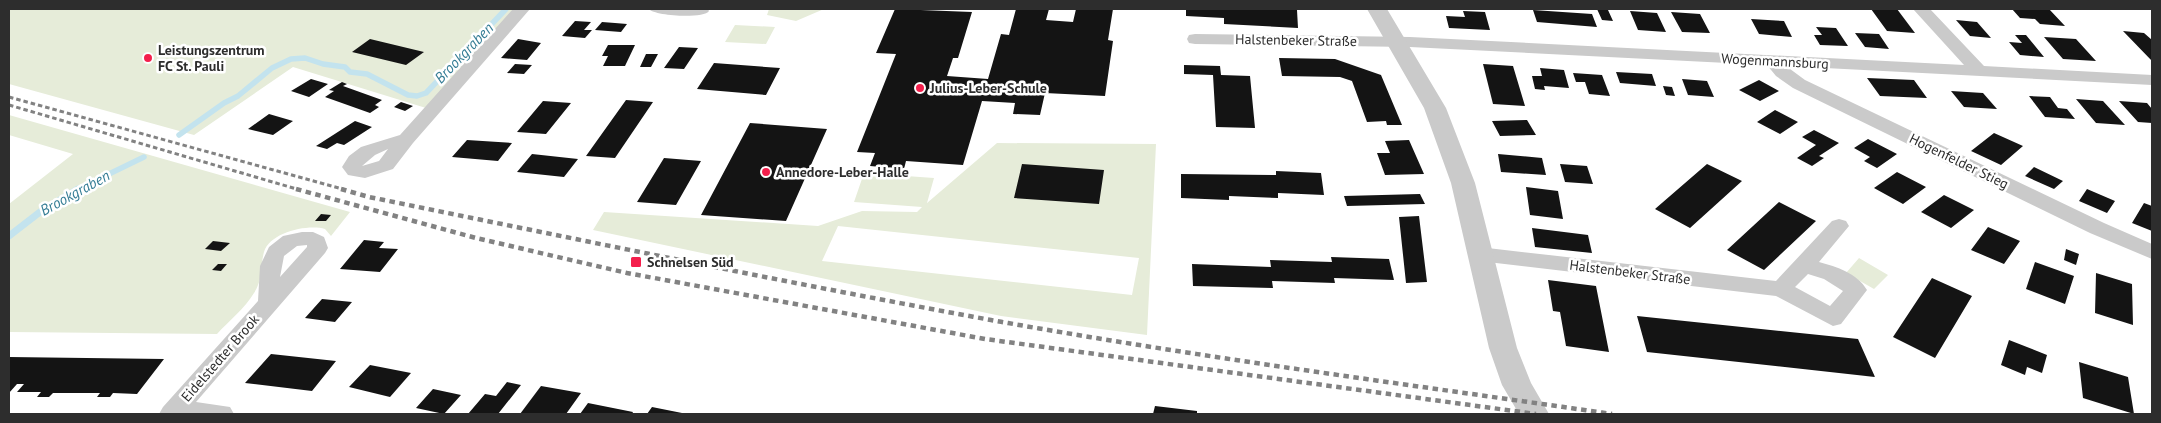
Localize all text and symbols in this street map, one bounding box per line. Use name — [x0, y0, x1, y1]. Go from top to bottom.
water label: Brookgraben — [430, 18, 497, 87]
street label: Halstenbeker Straße — [1235, 30, 1357, 50]
place label: Leistungszentrum FC St. Pauli — [158, 41, 265, 75]
street label: Wogenmannsburg — [1721, 49, 1829, 73]
marker: Leistungszentrum FC St. Pauli — [142, 52, 154, 64]
place label: Julius-Leber-Schule — [929, 79, 1047, 97]
marker: Julius-Leber-Schule — [914, 82, 926, 94]
street label: Hogenfelder Stieg — [1906, 129, 2012, 193]
place label: Annedore-Leber-Halle — [776, 163, 909, 181]
water label: Brookgraben — [37, 166, 113, 220]
marker: Annedore-Leber-Halle — [760, 166, 772, 178]
place label: Schnelsen Süd — [647, 253, 734, 271]
marker: Schnelsen Süd — [629, 255, 643, 269]
street label: Halstenbeker Straße — [1568, 256, 1692, 288]
street label: Eidelstedter Brook — [177, 310, 263, 405]

